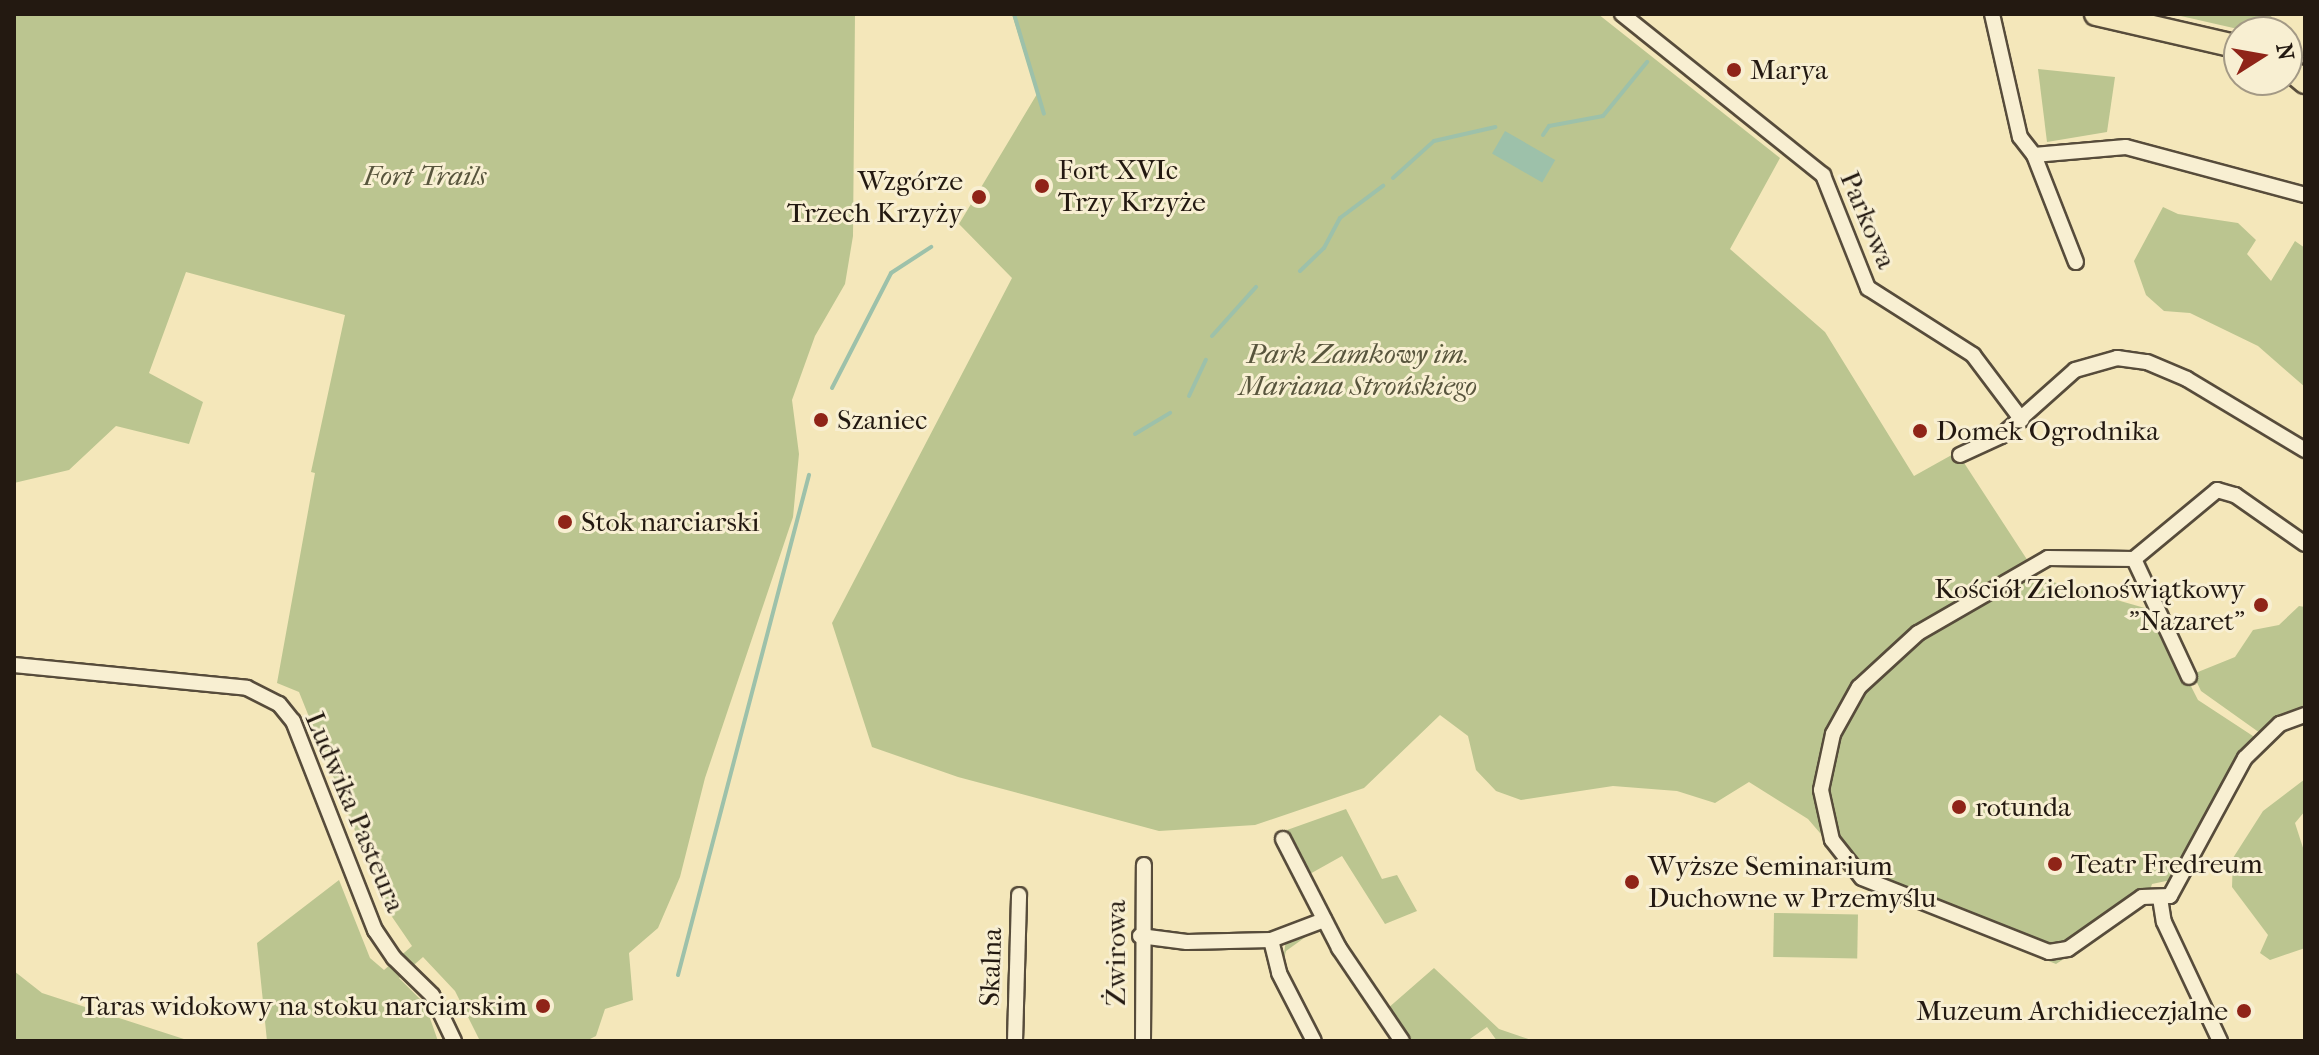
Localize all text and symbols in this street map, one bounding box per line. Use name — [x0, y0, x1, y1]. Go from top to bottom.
north arrow — [2223, 16, 2303, 96]
text: N — [2270, 41, 2299, 62]
place label: Marya — [1750, 53, 1828, 87]
marker: Marya — [1725, 61, 1743, 79]
place label: Fort XVIc Trzy Krzyże — [1058, 153, 1206, 219]
park label: Fort Trails — [364, 159, 486, 193]
place label: Wzgórze Trzech Krzyży — [787, 164, 963, 230]
street label: Parkowa — [1833, 166, 1903, 274]
marker: Fort XVIc Trzy Krzyże — [1033, 177, 1051, 195]
marker: Wzgórze Trzech Krzyży — [970, 188, 988, 206]
park label: Park Zamkowy im. Mariana Strońskiego — [1239, 337, 1477, 403]
place label: Szaniec — [837, 403, 927, 437]
marker: Szaniec — [812, 411, 830, 429]
place label: Domek Ogrodnika — [1936, 414, 2159, 448]
marker: Domek Ogrodnika — [1911, 422, 1929, 440]
place label: Stok narciarski — [581, 505, 759, 539]
marker: Stok narciarski — [556, 513, 574, 531]
place label: Kościół Zielonoświątkowy "Nazaret" — [1934, 572, 2245, 638]
marker: Kościół Zielonoświątkowy "Nazaret" — [2252, 596, 2270, 614]
street label: Ludwika Pasteura — [298, 707, 412, 917]
place label: rotunda — [1975, 790, 2071, 824]
marker: rotunda — [1950, 798, 1968, 816]
place label: Teatr Fredreum — [2071, 847, 2263, 881]
place label: Wyższe Seminarium Duchowne w Przemyślu — [1648, 849, 1936, 915]
marker: Teatr Fredreum — [2046, 855, 2064, 873]
marker: Wyższe Seminarium Duchowne w Przemyślu — [1623, 873, 1641, 891]
street label: Żwirowa — [1099, 900, 1133, 1006]
street label: Skalna — [973, 927, 1009, 1007]
place label: Taras widokowy na stoku narciarskim — [80, 989, 527, 1023]
place label: Muzeum Archidiecezjalne — [1916, 994, 2228, 1028]
marker: Taras widokowy na stoku narciarskim — [534, 997, 552, 1015]
marker: Muzeum Archidiecezjalne — [2235, 1002, 2253, 1020]

